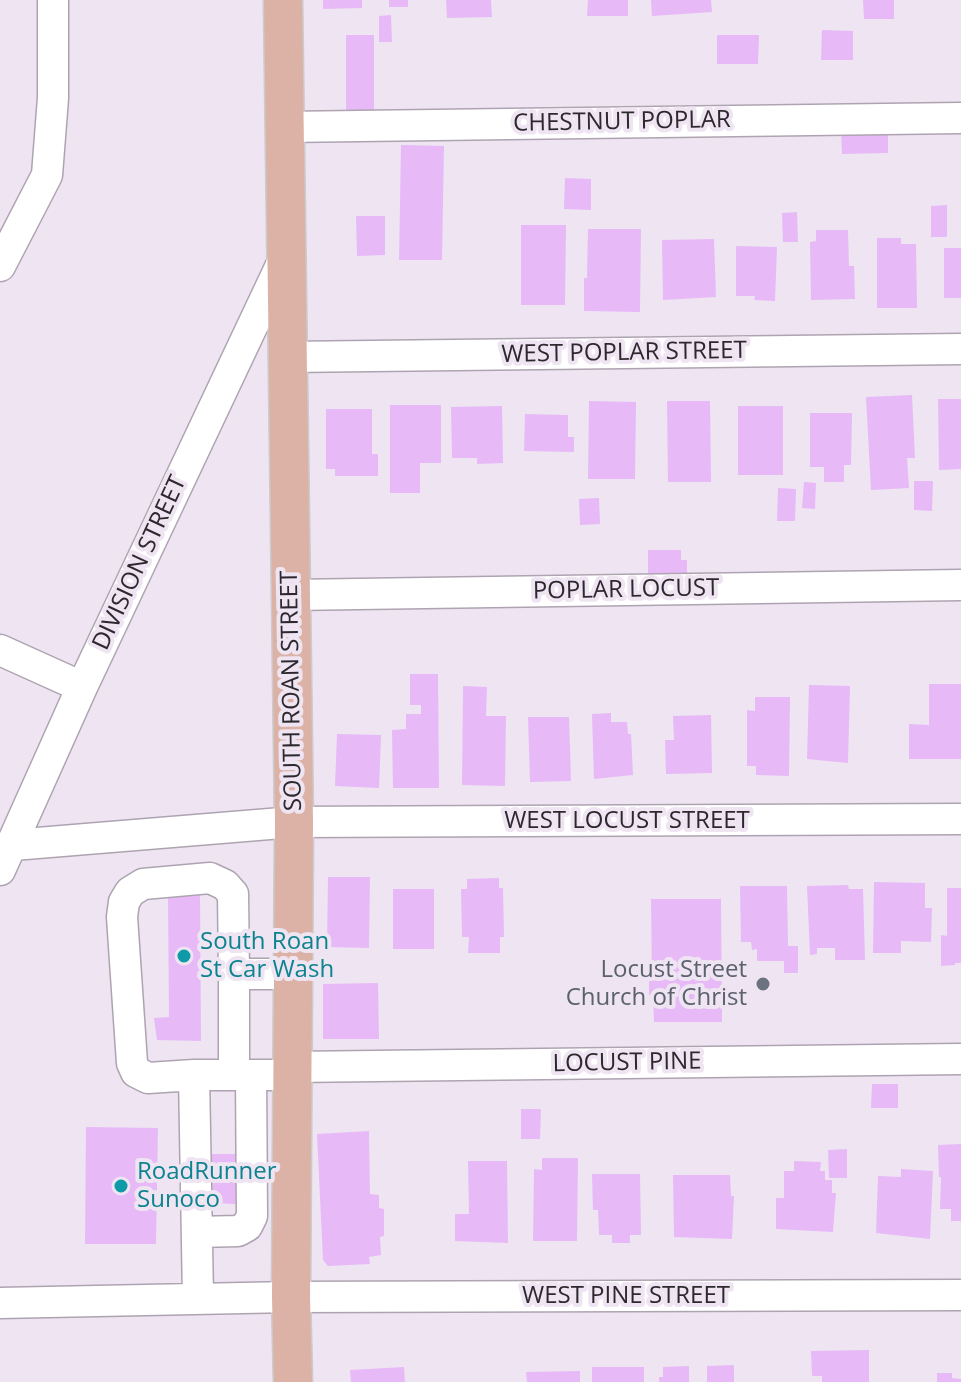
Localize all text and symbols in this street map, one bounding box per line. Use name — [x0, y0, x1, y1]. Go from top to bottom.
street label: CHESTNUT POPLAR — [513, 106, 731, 138]
street label: WEST POPLAR STREET — [501, 336, 747, 370]
street label: DIVISION STREET — [87, 471, 193, 655]
street label: SOUTH ROAN STREET — [276, 571, 308, 811]
street label: POPLAR LOCUST — [533, 574, 719, 606]
street label: WEST LOCUST STREET — [504, 807, 750, 835]
place label: South Roan St Car Wash — [200, 928, 334, 984]
marker: South Roan St Car Wash — [175, 947, 193, 965]
place label: Locust Street Church of Christ — [566, 956, 747, 1012]
marker: Locust Street Church of Christ — [754, 975, 772, 993]
street label: LOCUST PINE — [552, 1047, 702, 1079]
place label: RoadRunner Sunoco — [137, 1158, 277, 1214]
marker: RoadRunner Sunoco — [112, 1177, 130, 1195]
street label: WEST PINE STREET — [522, 1282, 730, 1310]

